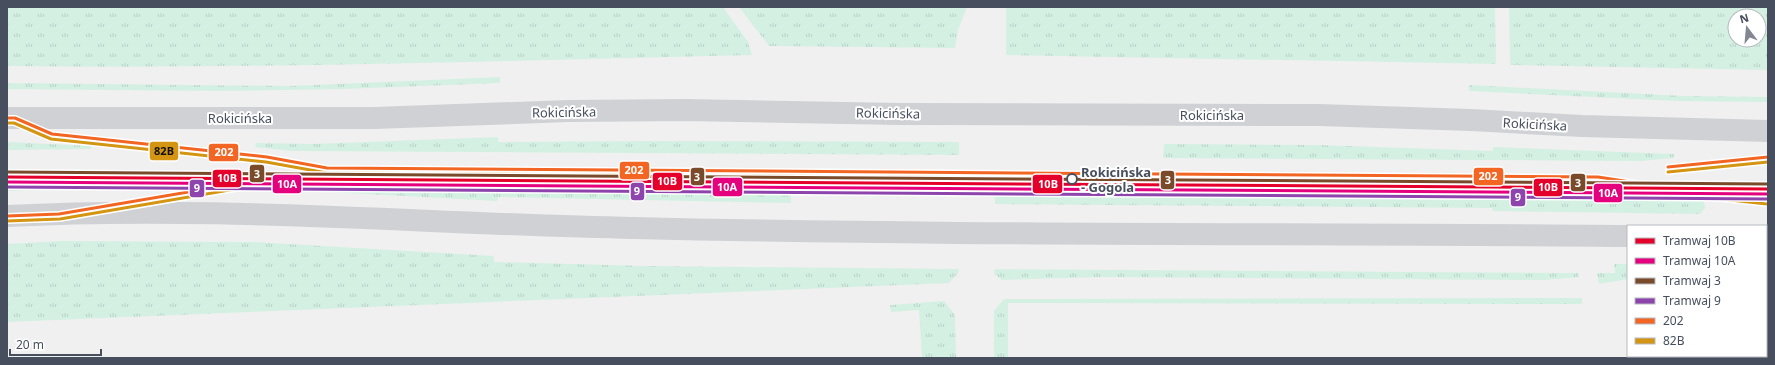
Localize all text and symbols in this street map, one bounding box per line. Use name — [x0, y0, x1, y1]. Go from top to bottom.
north arrow — [1727, 8, 1767, 48]
text: N — [1738, 9, 1750, 26]
street label: Rokicińska — [532, 102, 596, 122]
street label: Rokicińska — [856, 103, 920, 123]
street label: Rokicińska — [1180, 106, 1244, 124]
street label: Rokicińska — [208, 109, 272, 127]
street label: Rokicińska — [1502, 113, 1568, 135]
line badge: 82B — [149, 141, 179, 161]
text: 82B — [154, 143, 174, 158]
line badge: 202 — [208, 143, 239, 162]
text: 202 — [215, 144, 233, 159]
line badge: 202 — [619, 161, 650, 180]
text: 202 — [625, 162, 643, 177]
place label: Rokicińska - Gogola — [1081, 163, 1151, 196]
line badge: 3 — [249, 164, 265, 183]
text: 3 — [254, 166, 260, 181]
line badge: 3 — [690, 167, 705, 186]
line badge: 202 — [1473, 167, 1504, 186]
text: 202 — [1479, 168, 1497, 183]
line badge: 10B — [212, 169, 242, 188]
text: 3 — [694, 169, 700, 184]
text: 10B — [217, 170, 237, 185]
line badge: 3 — [1160, 170, 1175, 190]
line badge: 10B — [652, 172, 683, 191]
text: 3 — [1165, 172, 1171, 187]
text: 10B — [657, 173, 677, 188]
marker: Rokicińska - Gogola — [1066, 173, 1078, 185]
line badge: 3 — [1570, 173, 1586, 192]
line badge: 10A — [272, 174, 302, 194]
line badge: 10B — [1032, 174, 1063, 194]
text: 3 — [1575, 175, 1581, 190]
text: 10A — [277, 176, 297, 191]
text: 10B — [1038, 176, 1058, 191]
line badge: 10A — [712, 177, 743, 197]
line badge: 10B — [1533, 178, 1563, 197]
line badge: 9 — [189, 179, 205, 198]
text: 10A — [717, 179, 737, 194]
text: 10B — [1538, 179, 1558, 194]
text: 9 — [194, 180, 200, 195]
line badge: 9 — [630, 182, 645, 201]
text: 9 — [634, 183, 640, 198]
line badge: 10A — [1593, 183, 1623, 203]
text: 10A — [1598, 185, 1618, 200]
line badge: 9 — [1510, 188, 1526, 207]
text: 9 — [1515, 189, 1521, 204]
legend — [1627, 225, 1767, 357]
text: Tramwaj 10B — [1663, 232, 1736, 249]
text: Tramwaj 10A — [1663, 252, 1736, 269]
text: Tramwaj 3 — [1663, 272, 1721, 289]
text: Tramwaj 9 — [1663, 292, 1721, 309]
text: 202 — [1663, 312, 1684, 329]
scale bar — [10, 331, 101, 357]
text: 82B — [1663, 332, 1685, 349]
text: 20 m — [16, 336, 44, 353]

